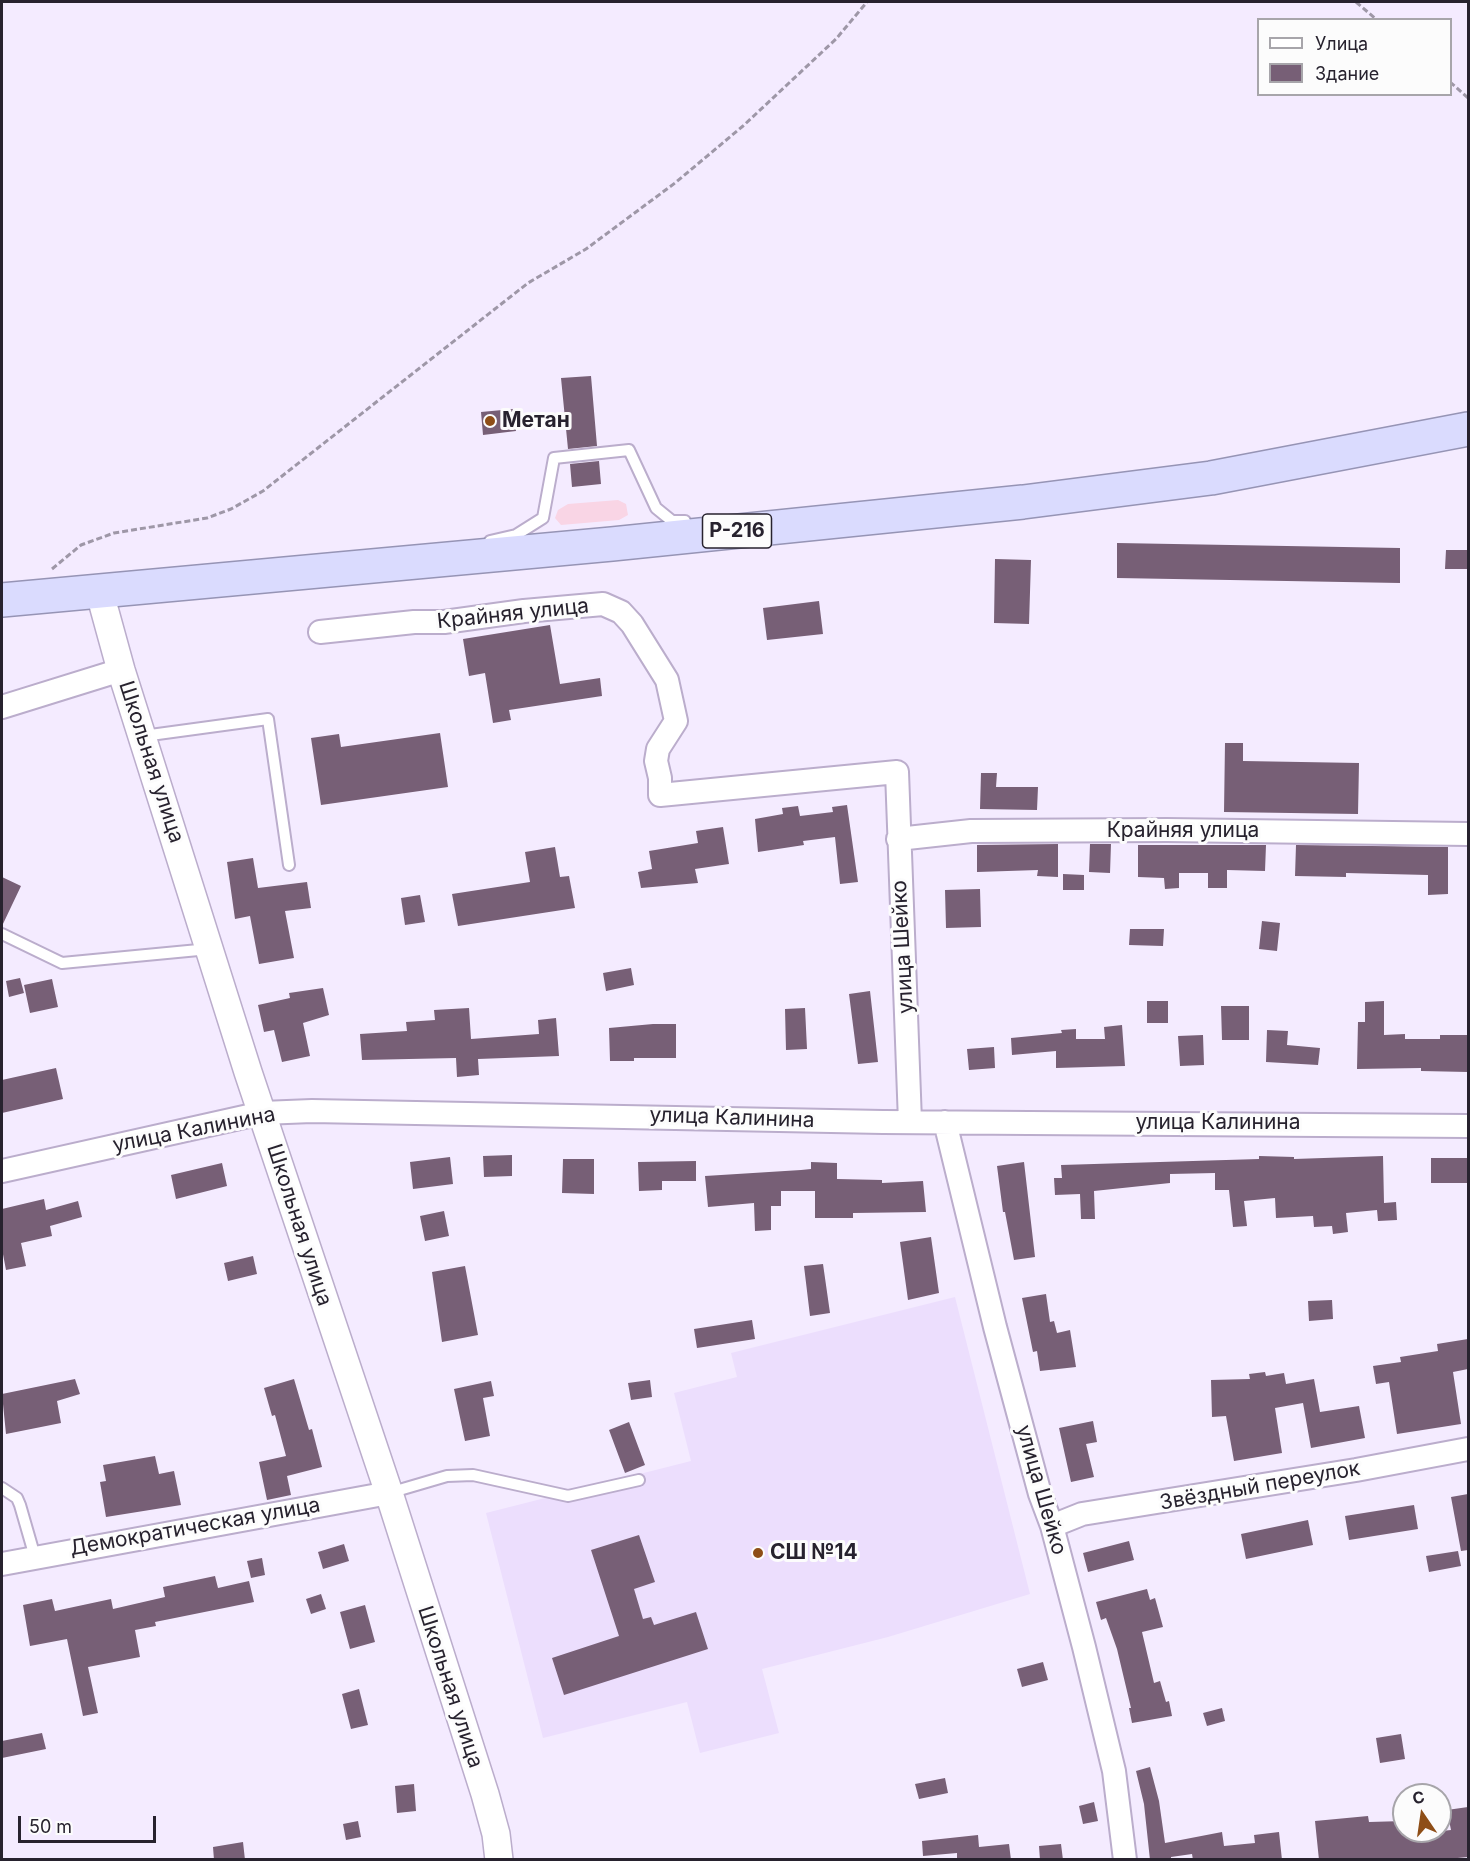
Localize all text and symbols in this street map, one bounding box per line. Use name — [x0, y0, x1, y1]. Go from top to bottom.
legend — [1257, 18, 1452, 96]
text: Улица — [1315, 33, 1368, 54]
text: Здание — [1315, 63, 1379, 84]
place label: Метан — [502, 408, 570, 434]
marker: Метан — [483, 414, 497, 428]
road number: Р-216 — [702, 514, 771, 548]
street label: Крайняя улица — [436, 593, 590, 635]
street label: Школьная улица — [113, 678, 189, 846]
street label: Крайняя улица — [1107, 818, 1259, 844]
street label: улица Шейко — [887, 880, 919, 1014]
street label: улица Калинина — [111, 1102, 277, 1158]
street label: улица Калинина — [649, 1103, 815, 1133]
street label: улица Калинина — [1135, 1110, 1301, 1136]
street label: Школьная улица — [261, 1141, 337, 1309]
street label: улица Шейко — [1010, 1422, 1072, 1558]
street label: Звёздный переулок — [1158, 1456, 1362, 1516]
street label: Демократическая улица — [68, 1493, 322, 1561]
place label: СШ №14 — [770, 1540, 858, 1566]
marker: СШ №14 — [751, 1546, 765, 1560]
street label: Школьная улица — [412, 1603, 488, 1771]
north arrow — [1392, 1783, 1452, 1843]
text: С — [1410, 1786, 1426, 1808]
scale bar — [21, 1804, 159, 1842]
text: 50 m — [29, 1816, 72, 1837]

